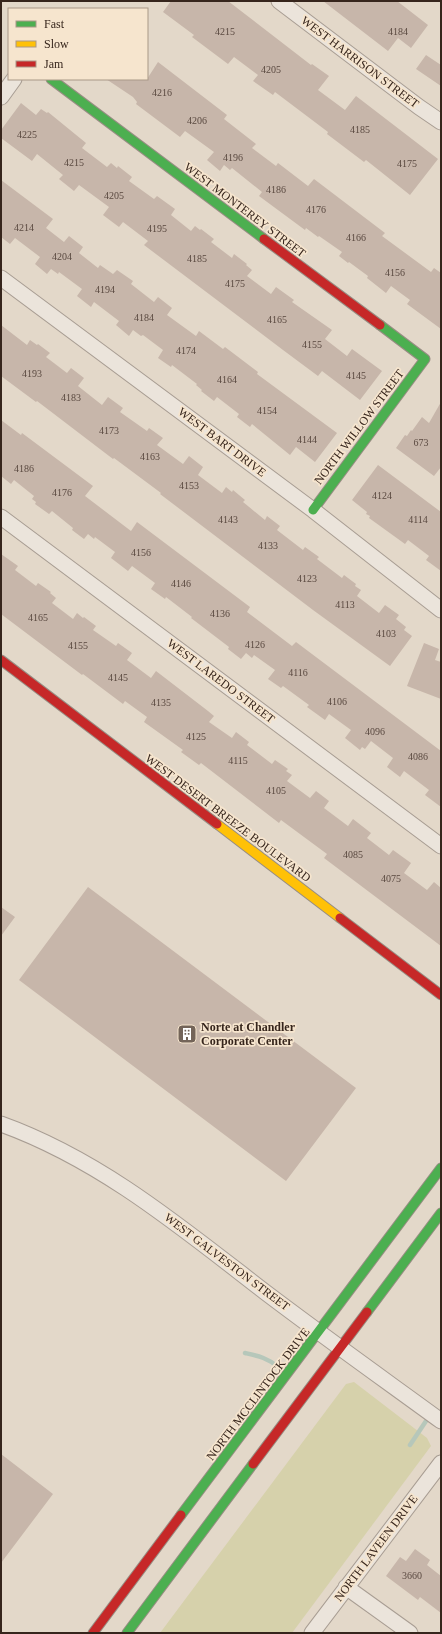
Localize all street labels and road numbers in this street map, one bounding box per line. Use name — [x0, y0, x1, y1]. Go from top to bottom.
street label: WEST HARRISON STREET — [298, 13, 422, 111]
street label: WEST MONTEREY STREET — [181, 160, 309, 261]
street label: NORTH WILLOW STREET — [311, 366, 407, 487]
street label: WEST BART DRIVE — [175, 404, 269, 480]
street label: WEST LAREDO STREET — [164, 636, 278, 726]
street label: WEST DESERT BREEZE BOULEVARD — [142, 751, 314, 885]
street label: WEST GALVESTON STREET — [162, 1210, 293, 1314]
street label: NORTH MCCLINTOCK DRIVE — [204, 1325, 312, 1463]
street label: NORTH LAVEEN DRIVE — [331, 1492, 421, 1604]

